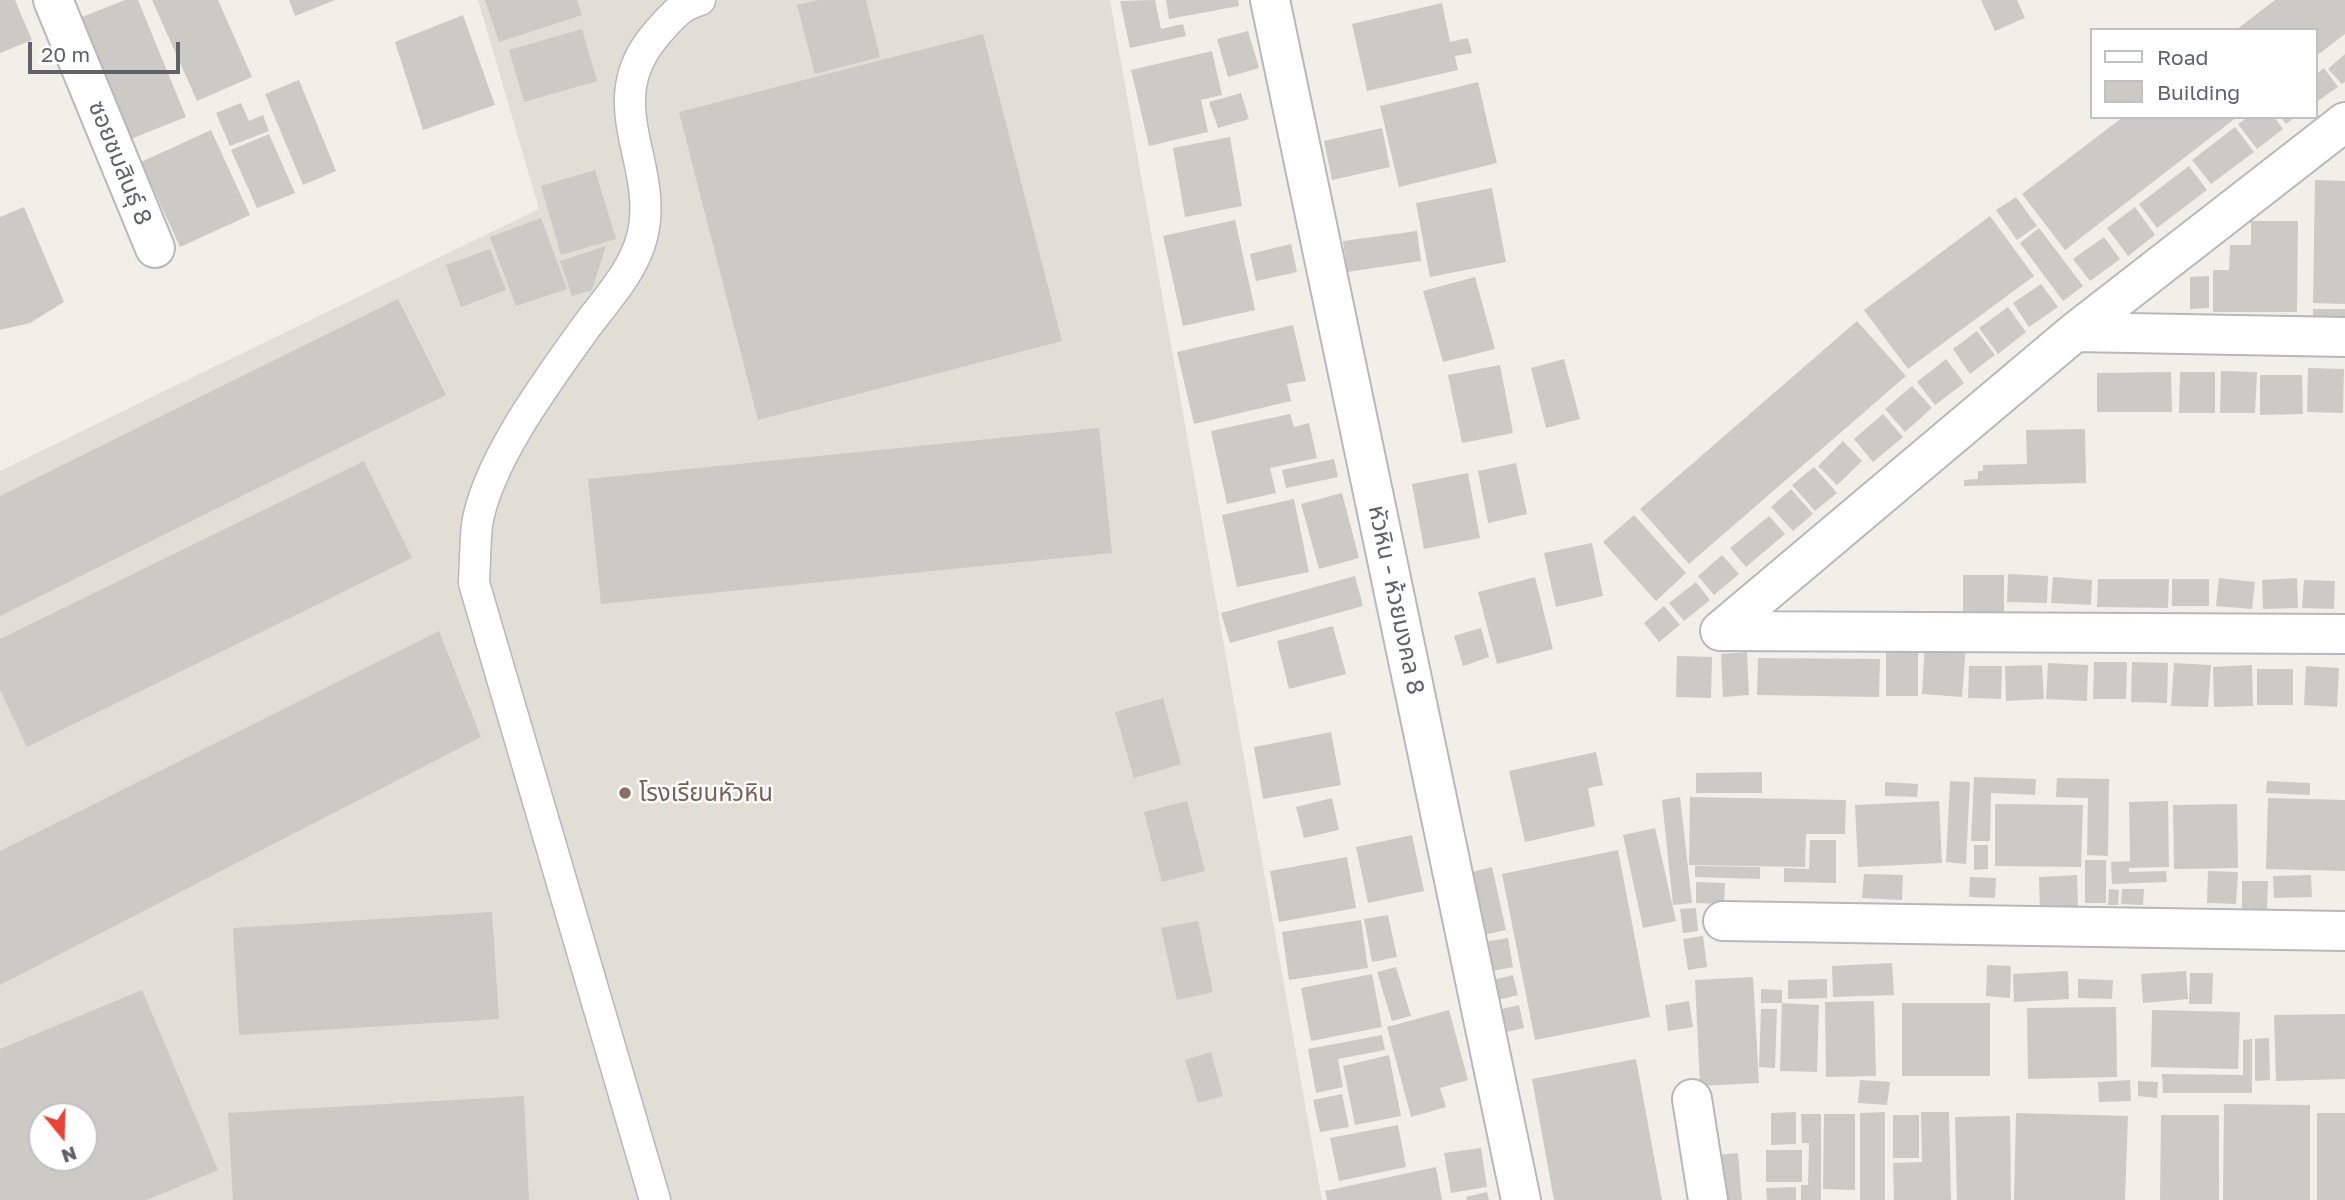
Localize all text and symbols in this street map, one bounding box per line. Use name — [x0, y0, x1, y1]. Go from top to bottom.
scale bar — [32, 28, 184, 72]
legend — [2090, 28, 2317, 119]
text: 20 m — [41, 41, 90, 67]
text: Road — [2157, 44, 2208, 70]
text: Building — [2157, 79, 2240, 105]
street label: ซอยชมสินธุ์ 8 — [82, 97, 158, 229]
street label: หัวหิน - ห้วยมงคล 8 — [1362, 503, 1430, 697]
place label: โรงเรียนหัวหิน — [639, 779, 773, 807]
marker: โรงเรียนหัวหิน — [617, 785, 633, 801]
north arrow — [28, 1102, 98, 1172]
text: N — [59, 1142, 80, 1169]

